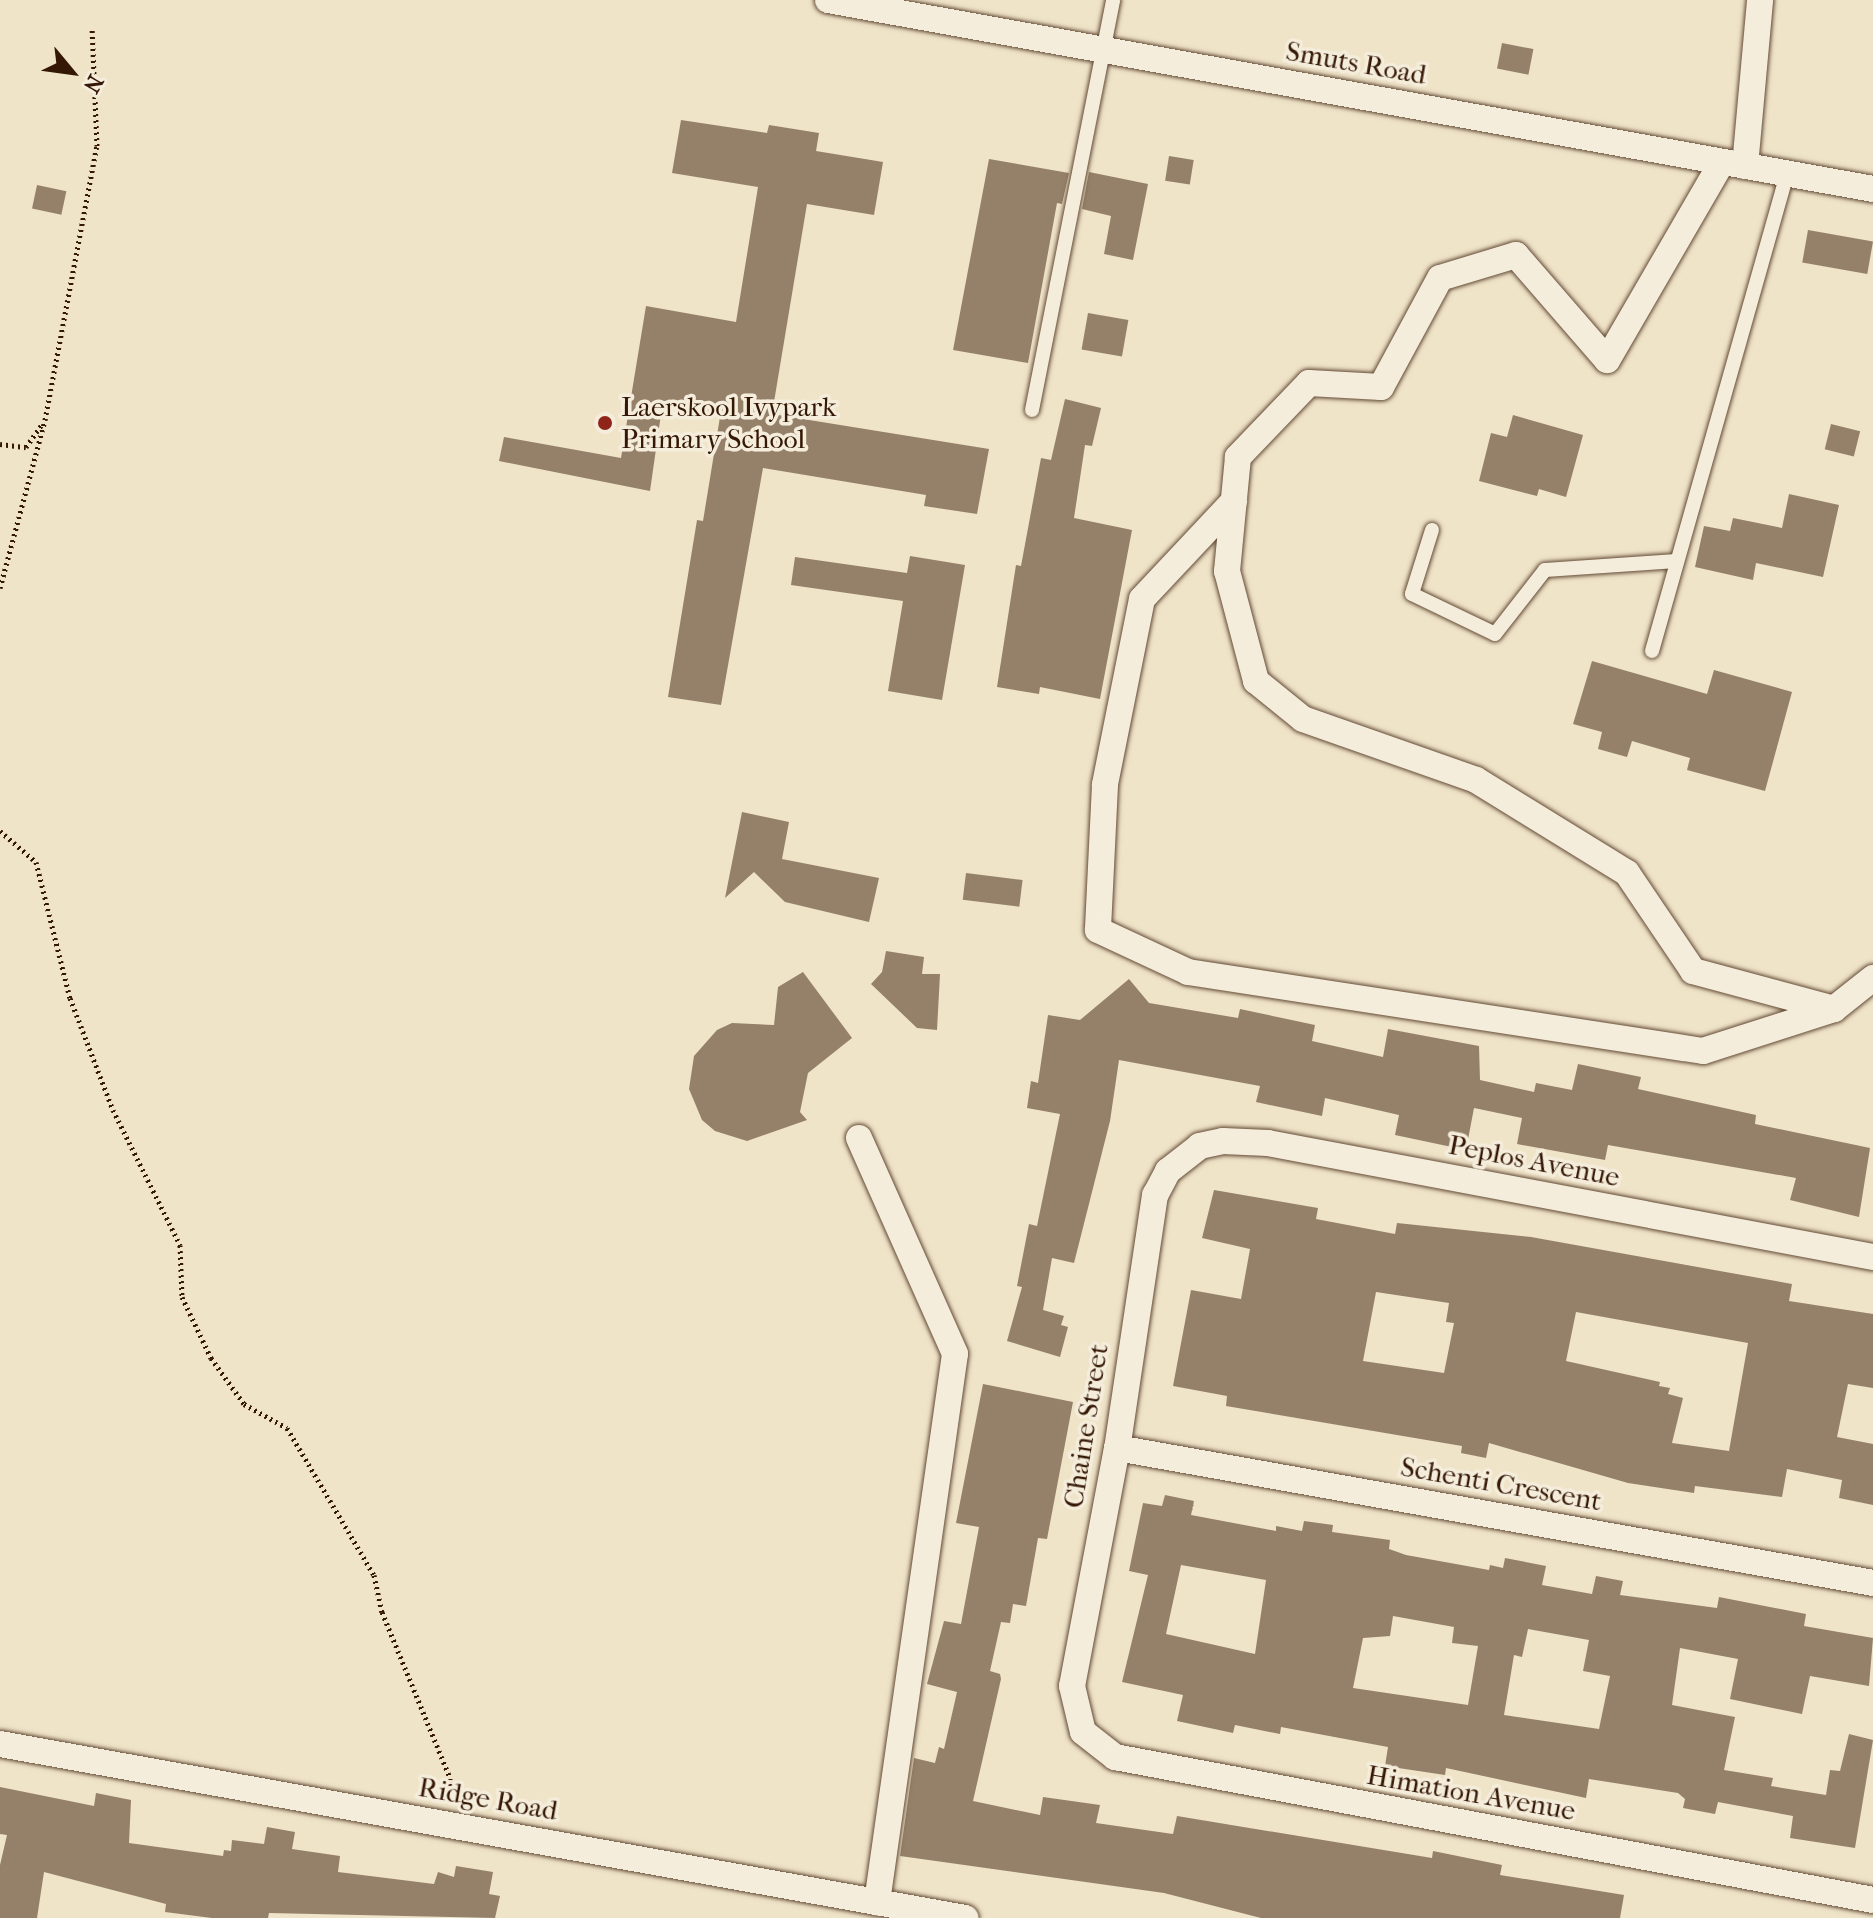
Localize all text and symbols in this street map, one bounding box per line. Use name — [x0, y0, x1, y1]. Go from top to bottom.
north arrow — [32, 32, 112, 112]
street label: Smuts Road — [1283, 34, 1429, 92]
text: N — [78, 70, 108, 97]
place label: Laerskool Ivypark Primary School — [621, 390, 836, 456]
marker: Laerskool Ivypark Primary School — [596, 414, 614, 432]
street label: Peplos Avenue — [1446, 1128, 1622, 1194]
street label: Chaine Street — [1056, 1342, 1116, 1510]
street label: Schenti Crescent — [1398, 1450, 1604, 1518]
street label: Himation Avenue — [1364, 1758, 1578, 1828]
street label: Ridge Road — [416, 1770, 560, 1828]

